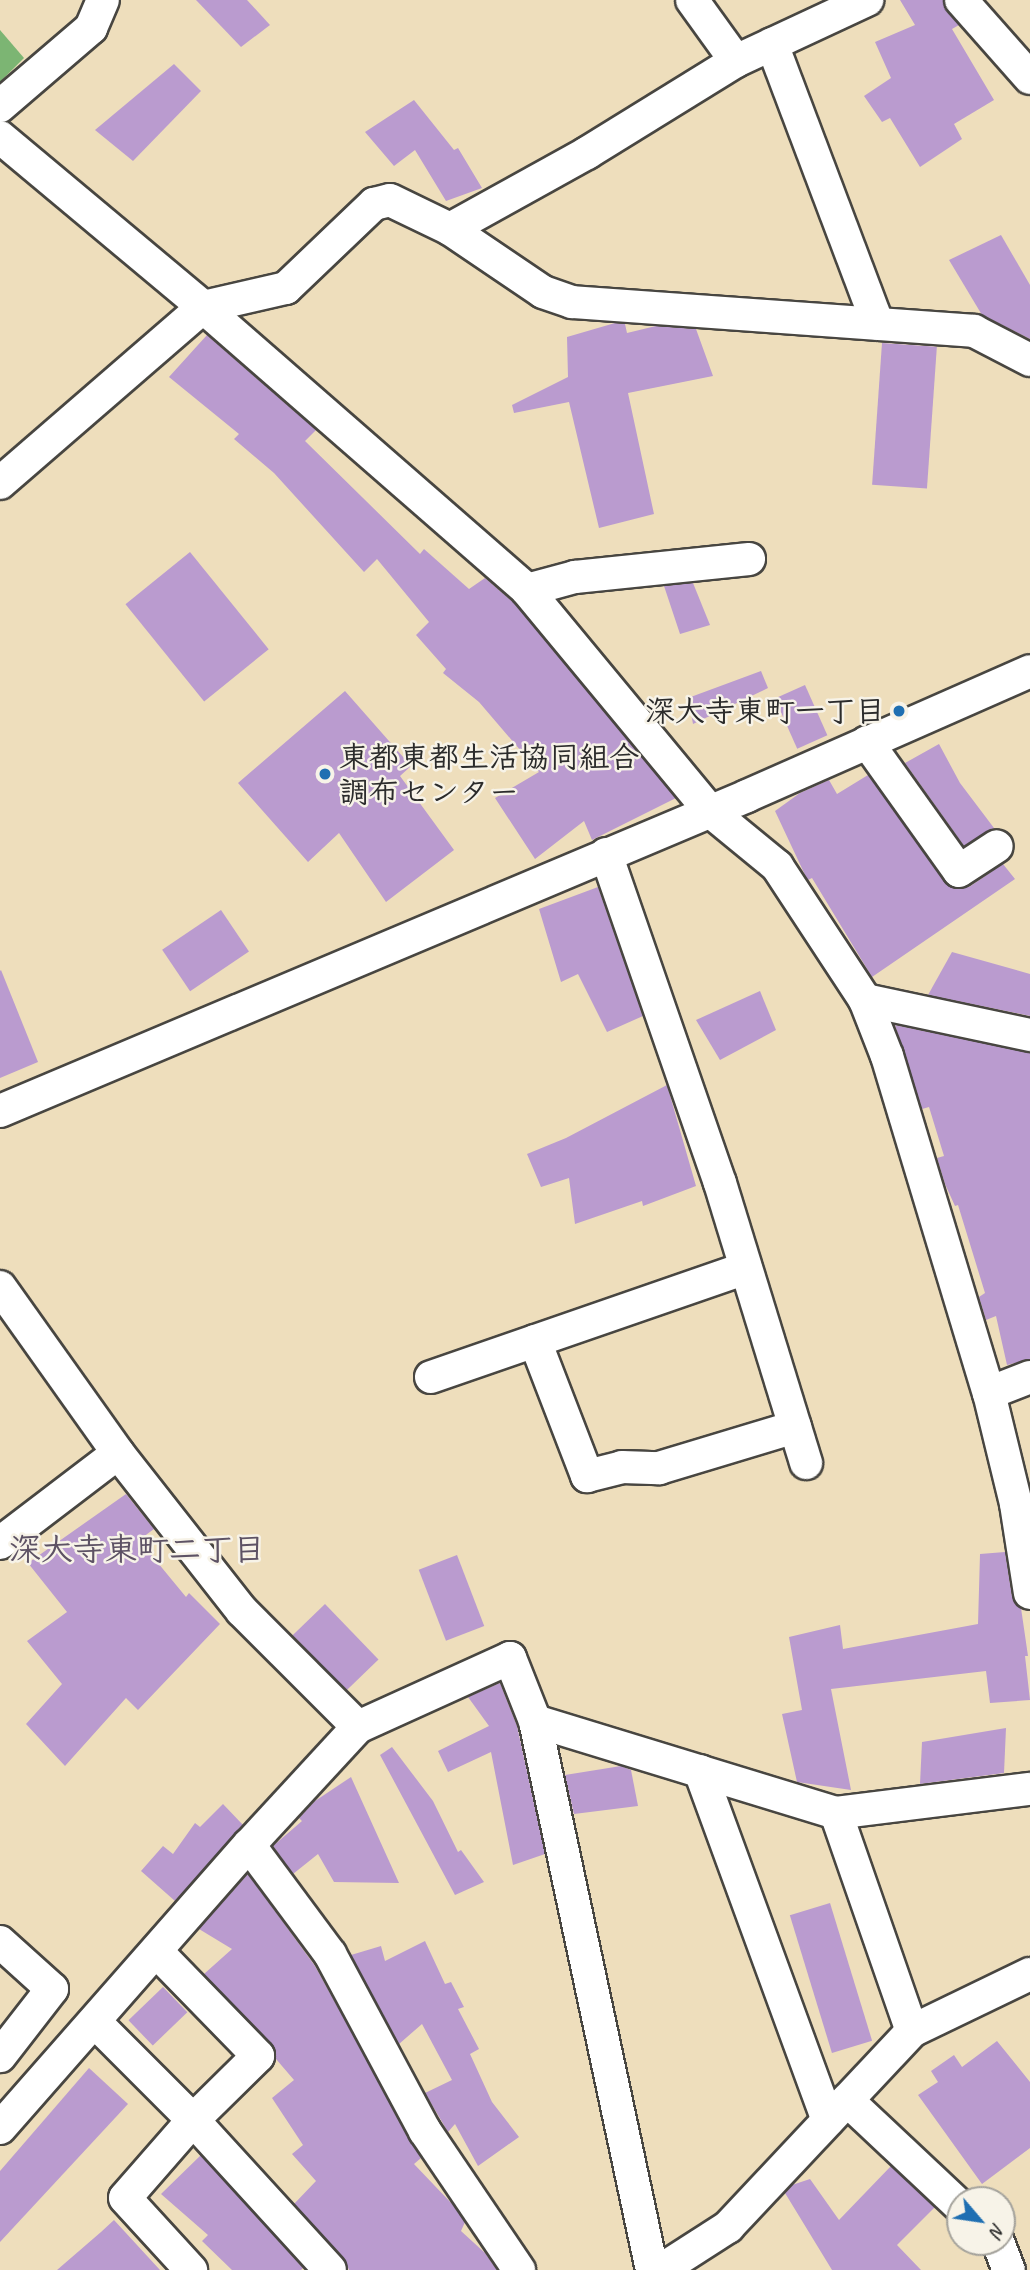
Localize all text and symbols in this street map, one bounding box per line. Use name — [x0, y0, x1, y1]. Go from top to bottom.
place label: 深大寺東町一丁目 — [645, 693, 885, 729]
marker: 深大寺東町一丁目 — [891, 703, 907, 719]
place label: 東都東都生活協同組合 調布センター — [339, 739, 639, 810]
marker: 東都東都生活協同組合 調布センター — [317, 766, 333, 782]
district label: 深大寺東町二丁目 — [9, 1531, 265, 1569]
north arrow — [946, 2186, 1016, 2256]
text: N — [984, 2219, 1011, 2241]

